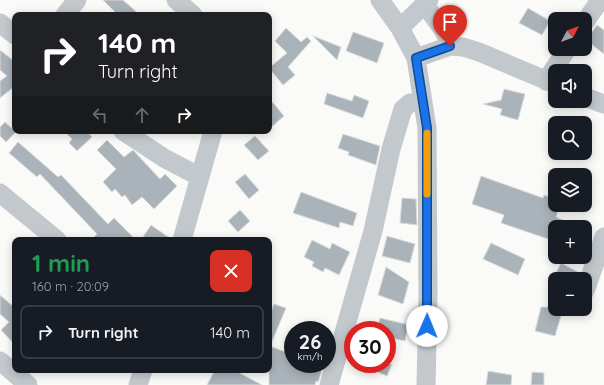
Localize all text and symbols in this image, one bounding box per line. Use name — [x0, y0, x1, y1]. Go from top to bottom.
pin — [433, 5, 467, 46]
icon: arrive — [439, 11, 461, 33]
north arrow — [548, 12, 592, 56]
map controls — [548, 12, 592, 316]
text: 140 m — [98, 25, 176, 60]
icon: right — [32, 28, 84, 80]
text: Turn right — [98, 60, 178, 83]
button: sound — [548, 64, 592, 108]
icon: left — [89, 104, 111, 126]
icon: ahead — [131, 104, 153, 126]
icon: right — [173, 104, 195, 126]
button: search — [548, 116, 592, 160]
button: layers — [548, 168, 592, 212]
button: + — [548, 220, 592, 264]
text: 1 min — [32, 248, 90, 278]
button: close — [210, 250, 252, 292]
button: − — [548, 272, 592, 316]
text: 160 m · 20:09 — [32, 278, 109, 294]
position arrow — [406, 305, 448, 347]
icon: right — [34, 321, 56, 343]
speed limit sign: 30 — [344, 321, 396, 373]
text: Turn right — [68, 323, 139, 342]
text: 140 m — [210, 323, 250, 342]
text: 26 — [299, 329, 321, 354]
text: km/h — [297, 350, 323, 363]

